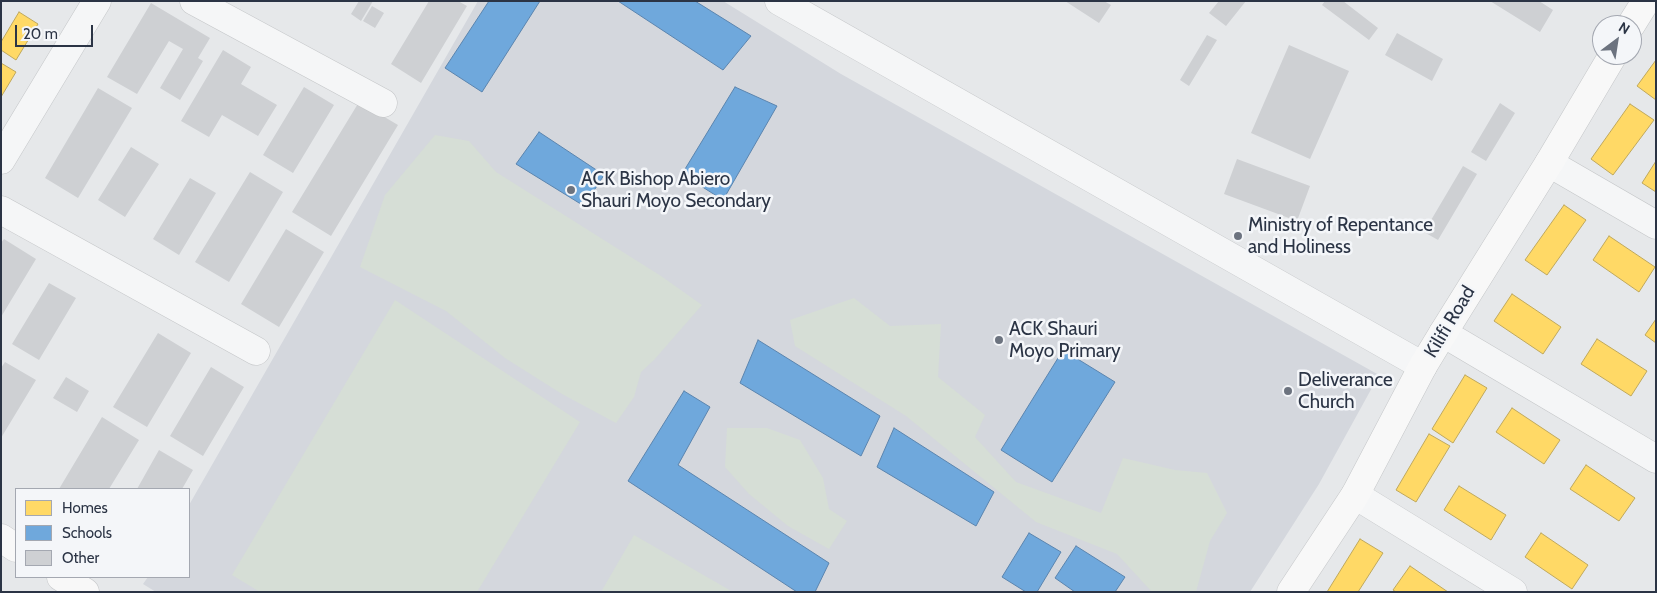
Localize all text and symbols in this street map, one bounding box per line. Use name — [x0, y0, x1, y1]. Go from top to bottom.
scale bar — [18, 15, 95, 47]
north arrow — [1592, 15, 1642, 65]
text: N — [1615, 18, 1633, 38]
text: 20 m — [23, 25, 58, 43]
place label: ACK Bishop Abiero Shauri Moyo Secondary — [581, 168, 771, 212]
marker: ACK Bishop Abiero Shauri Moyo Secondary — [565, 184, 577, 196]
place label: Ministry of Repentance and Holiness — [1248, 214, 1433, 258]
marker: Ministry of Repentance and Holiness — [1232, 230, 1244, 242]
street label: Kilifi Road — [1420, 282, 1480, 362]
place label: ACK Shauri Moyo Primary — [1009, 318, 1121, 362]
marker: ACK Shauri Moyo Primary — [993, 334, 1005, 346]
place label: Deliverance Church — [1298, 369, 1393, 413]
marker: Deliverance Church — [1282, 385, 1294, 397]
legend — [15, 488, 190, 578]
text: Homes — [62, 499, 108, 517]
text: Schools — [62, 524, 112, 542]
text: Other — [62, 549, 99, 567]

